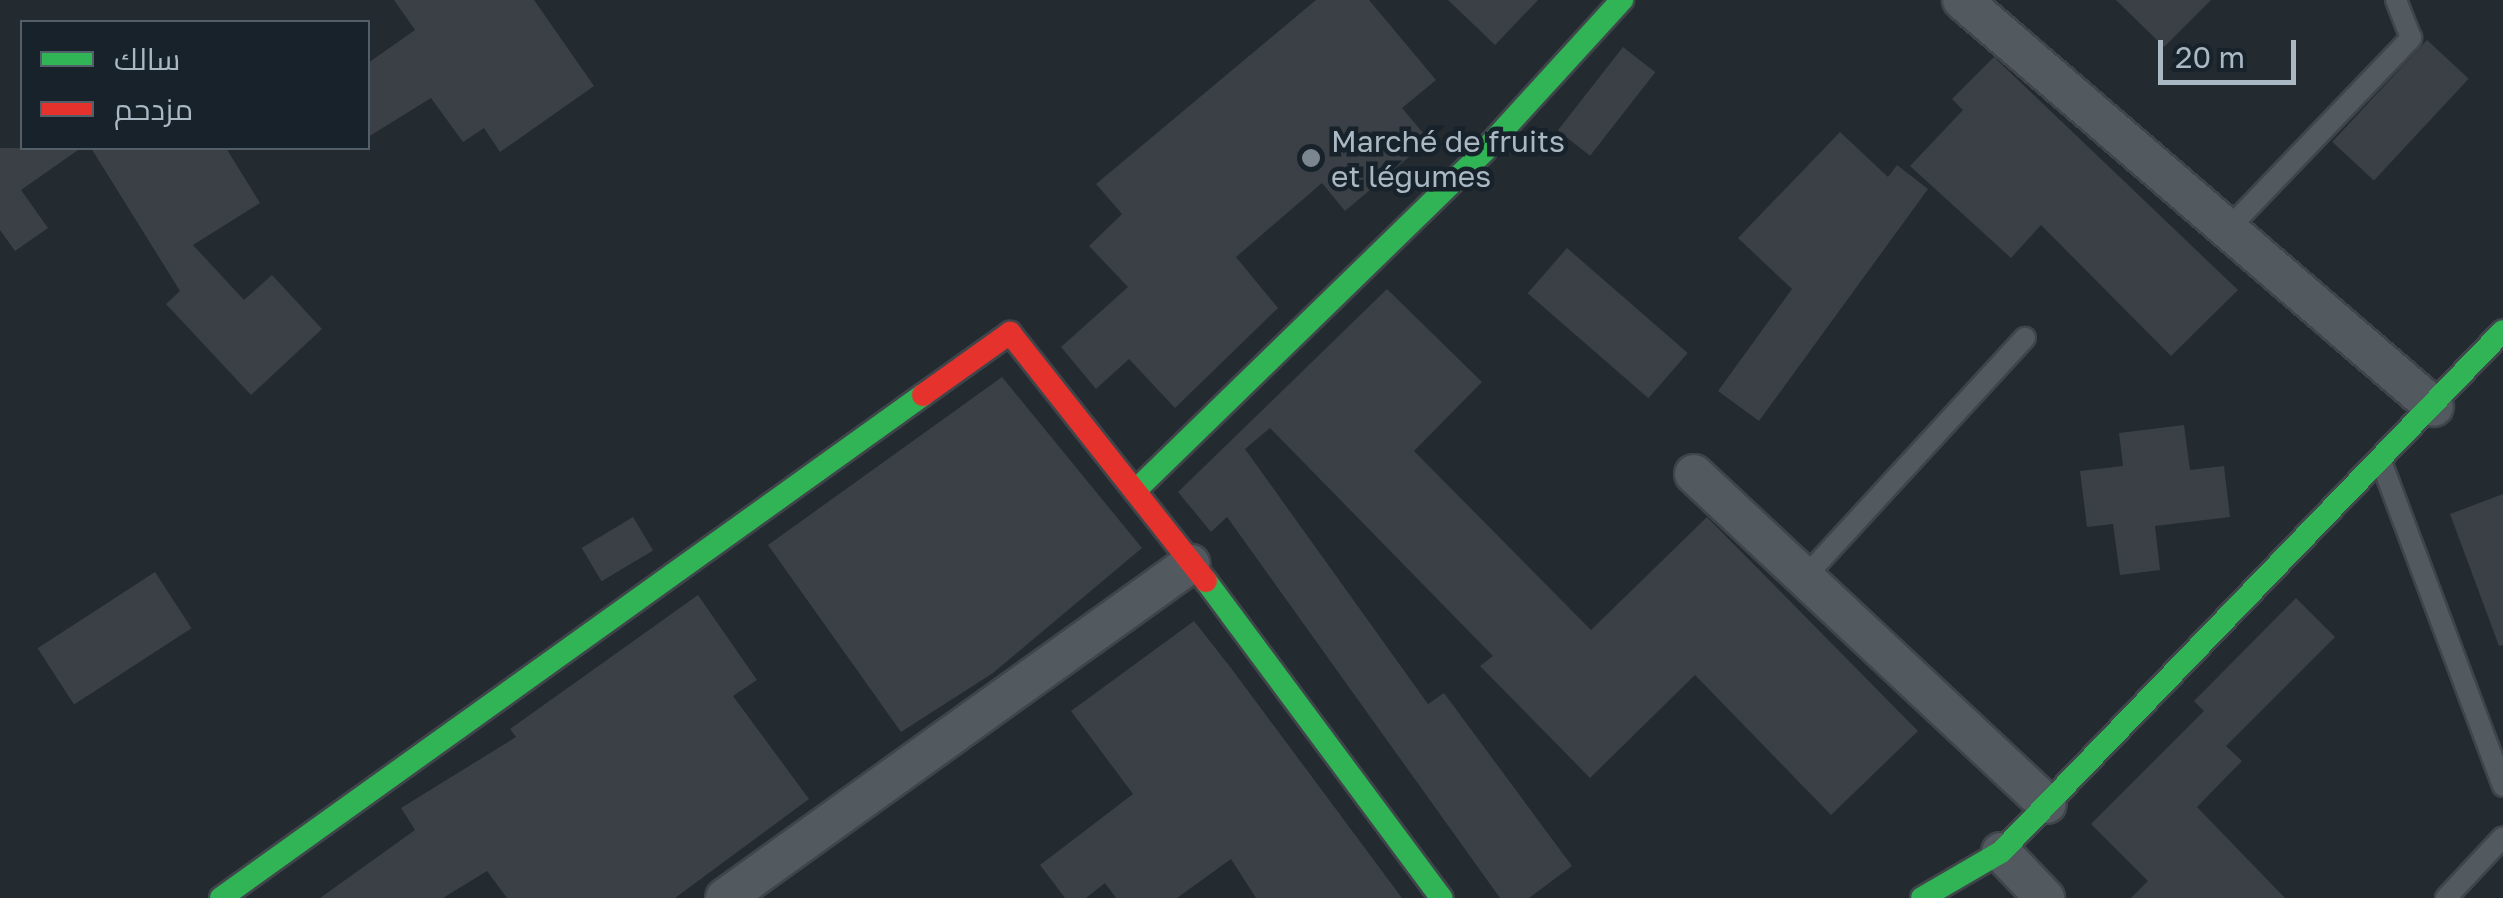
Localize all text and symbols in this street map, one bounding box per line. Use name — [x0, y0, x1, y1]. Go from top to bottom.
legend — [20, 20, 370, 150]
scale bar — [2163, 20, 2300, 82]
text: 20 m — [2175, 39, 2245, 75]
text: سالك — [114, 41, 180, 77]
text: مزدحم — [114, 91, 193, 127]
place label: Marché de fruits et légumes — [1331, 123, 1565, 194]
marker: Marché de fruits et légumes — [1300, 147, 1322, 169]

